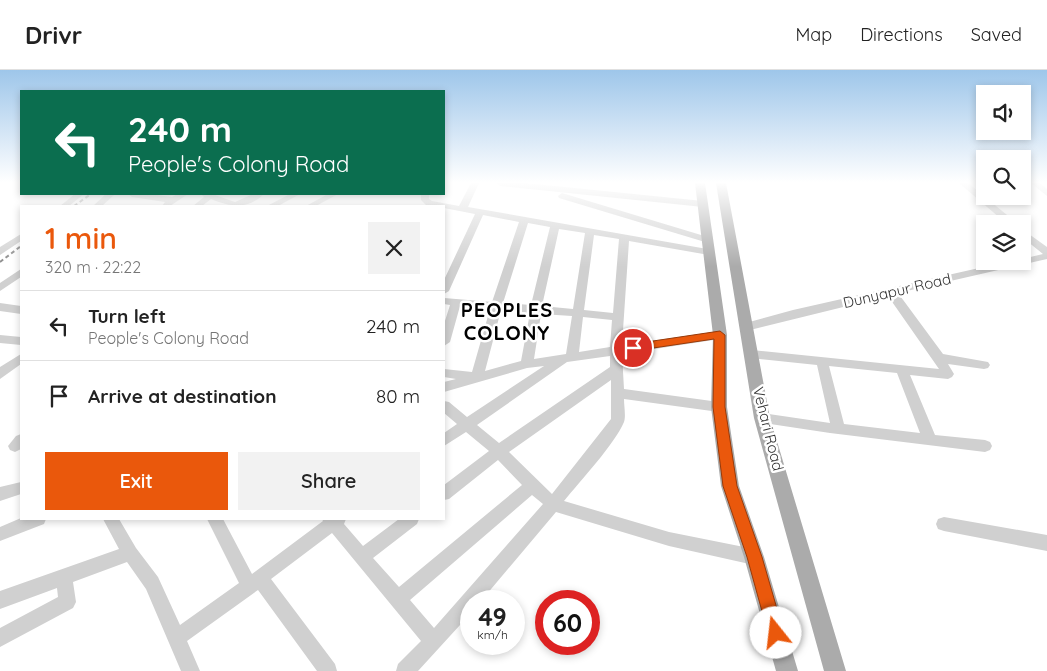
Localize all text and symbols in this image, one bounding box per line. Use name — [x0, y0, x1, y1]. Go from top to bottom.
text: Drivr — [25, 20, 82, 50]
text: Map — [795, 23, 832, 46]
text: Directions — [860, 23, 943, 46]
text: Saved — [971, 23, 1022, 46]
map controls — [976, 85, 1031, 270]
button: sound — [976, 85, 1031, 140]
text: 240 m — [128, 107, 232, 151]
icon: left — [45, 110, 110, 175]
text: People's Colony Road — [128, 150, 349, 178]
button: search — [976, 150, 1031, 205]
button: layers — [976, 215, 1031, 270]
text: 1 min — [45, 219, 117, 257]
button: close — [368, 222, 420, 274]
text: 320 m · 22:22 — [45, 257, 141, 277]
street label: Dunyapur Road — [841, 269, 953, 312]
district label: PEOPLES COLONY — [461, 297, 553, 345]
text: Turn left — [88, 304, 166, 328]
icon: left — [45, 312, 73, 340]
text: 240 m — [366, 314, 420, 338]
pin — [612, 327, 654, 369]
text: People's Colony Road — [88, 328, 249, 348]
icon: arrive — [619, 334, 647, 362]
icon: arrive — [45, 382, 73, 410]
text: Arrive at destination — [88, 384, 277, 408]
text: 80 m — [376, 384, 420, 408]
street label: Vehari Road — [749, 385, 788, 473]
button: Exit — [45, 452, 228, 510]
button: Share — [238, 452, 420, 510]
speed limit sign: 60 — [535, 590, 600, 655]
text: 49 — [478, 601, 507, 632]
position arrow — [749, 606, 801, 658]
text: km/h — [477, 627, 508, 642]

